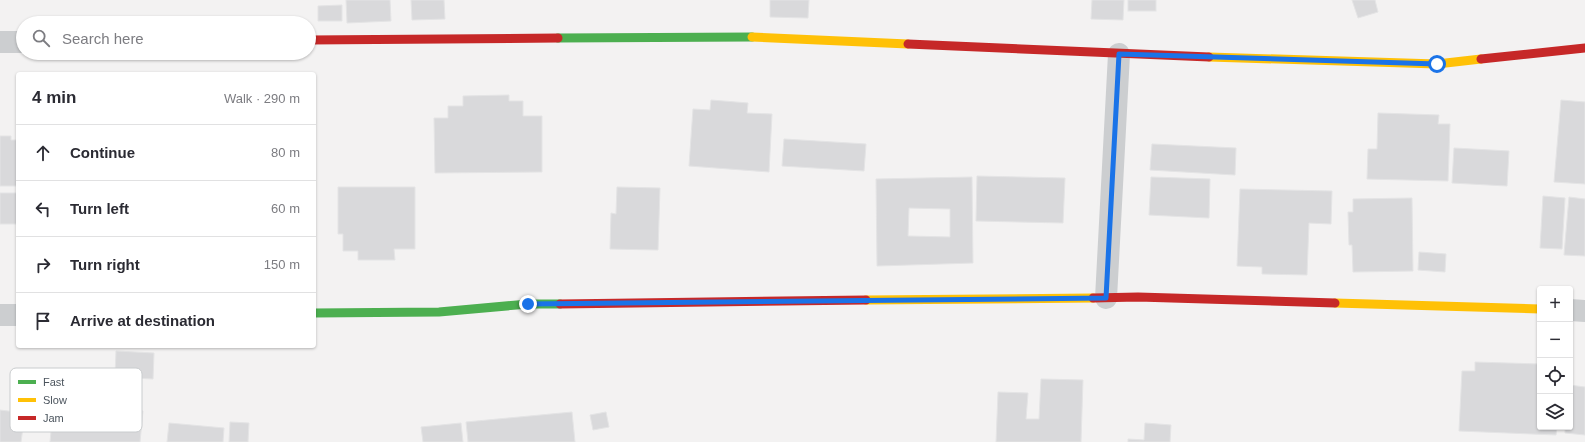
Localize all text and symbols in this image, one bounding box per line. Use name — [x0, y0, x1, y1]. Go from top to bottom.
search box — [16, 16, 316, 60]
icon: search — [30, 27, 52, 49]
text: Search here — [62, 30, 144, 47]
route start — [1428, 55, 1446, 73]
text: 4 min — [32, 88, 76, 107]
text: Walk · 290 m — [224, 91, 300, 106]
icon: ahead — [32, 142, 54, 164]
text: Continue — [70, 144, 135, 161]
text: 80 m — [271, 145, 300, 160]
icon: left — [32, 198, 54, 220]
text: Turn left — [70, 200, 129, 217]
text: 60 m — [271, 201, 300, 216]
icon: right — [32, 254, 54, 276]
text: Turn right — [70, 256, 140, 273]
text: 150 m — [264, 257, 300, 272]
map controls — [1537, 286, 1573, 430]
button: + — [1537, 286, 1573, 322]
route end — [519, 295, 537, 313]
icon: arrive — [32, 310, 54, 332]
text: Arrive at destination — [70, 312, 215, 329]
button: − — [1537, 322, 1573, 358]
button: locate — [1537, 358, 1573, 394]
legend — [10, 368, 142, 432]
text: Fast — [43, 376, 64, 388]
text: Slow — [43, 394, 67, 406]
button: layers — [1537, 394, 1573, 430]
text: Jam — [43, 412, 64, 424]

